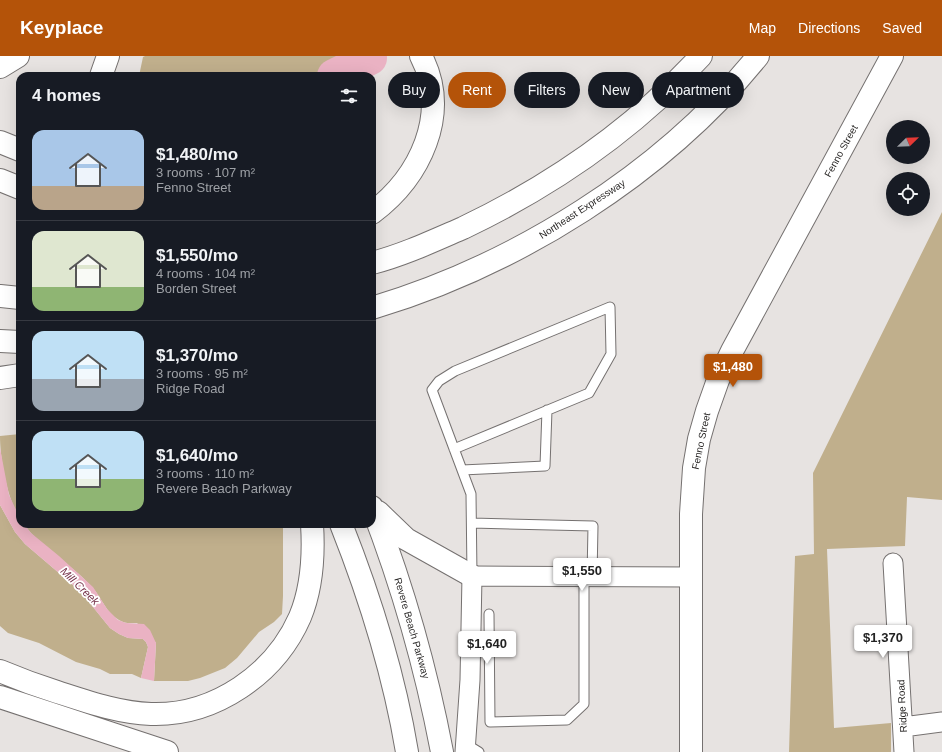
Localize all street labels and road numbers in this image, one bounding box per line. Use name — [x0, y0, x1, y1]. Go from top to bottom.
street label: Fenno Street — [822, 123, 860, 179]
street label: Northeast Expressway — [537, 177, 627, 241]
street label: Fenno Street — [690, 411, 712, 470]
street label: Revere Beach Parkway — [392, 576, 432, 680]
street label: Ridge Road — [895, 679, 909, 733]

